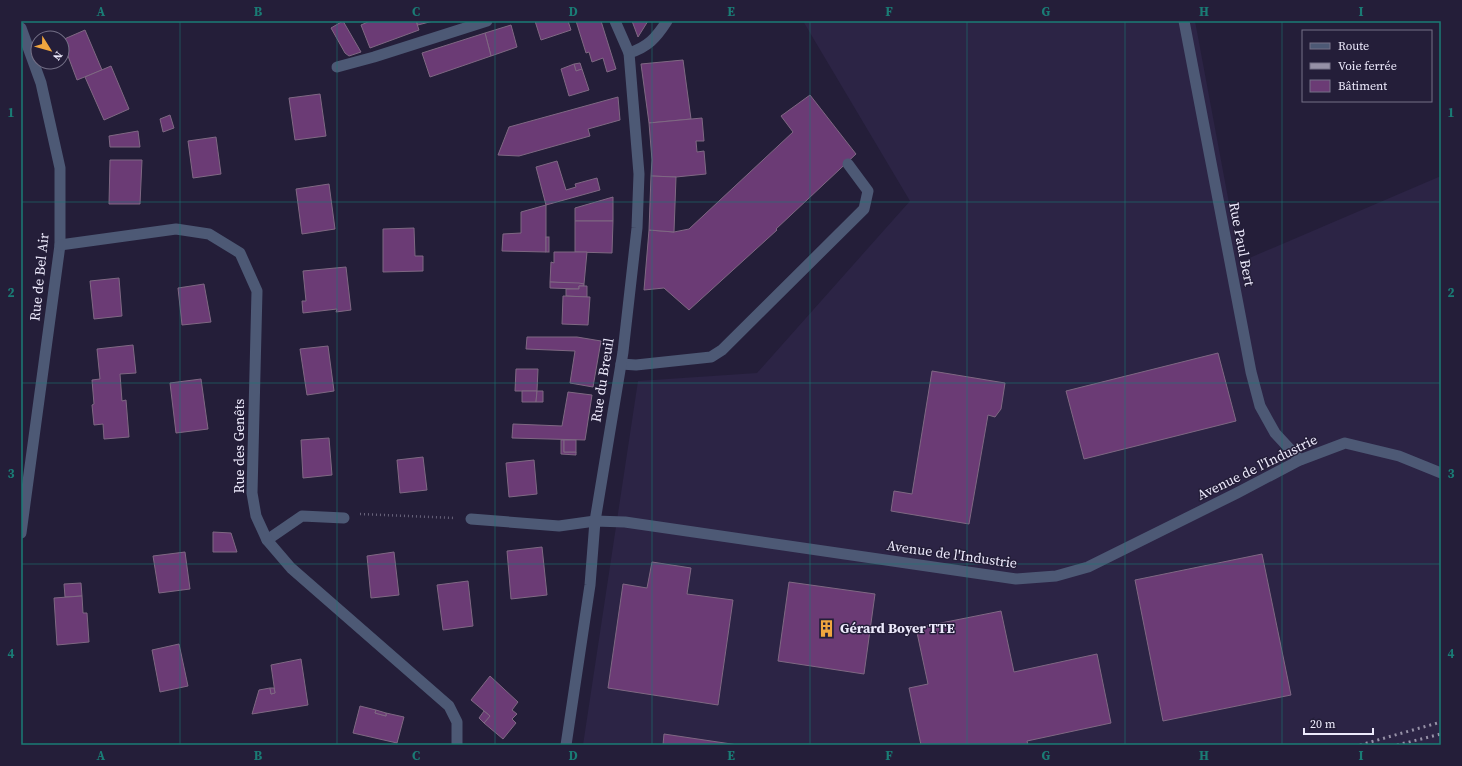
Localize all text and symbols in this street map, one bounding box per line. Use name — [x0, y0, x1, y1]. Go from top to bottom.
text: A — [97, 3, 106, 20]
text: B — [254, 3, 263, 20]
text: C — [412, 3, 420, 20]
text: D — [568, 3, 578, 20]
text: E — [727, 3, 735, 20]
text: F — [885, 3, 893, 20]
text: G — [1042, 3, 1051, 20]
text: H — [1199, 3, 1209, 20]
text: I — [1358, 3, 1364, 20]
north arrow — [30, 30, 70, 70]
legend — [1302, 30, 1432, 102]
text: Route — [1338, 38, 1369, 54]
text: N — [49, 48, 66, 63]
text: Voie ferrée — [1338, 58, 1397, 74]
text: Bâtiment — [1338, 78, 1387, 94]
text: 1 — [7, 104, 15, 121]
text: 1 — [1447, 104, 1455, 121]
street label: Rue Paul Bert — [1224, 200, 1260, 288]
street label: Rue de Bel Air — [24, 232, 54, 322]
text: 2 — [7, 284, 15, 301]
text: 2 — [1447, 284, 1455, 301]
street label: Rue du Breuil — [585, 337, 619, 423]
street label: Rue des Genêts — [229, 399, 249, 493]
street label: Avenue de l'Industrie — [1194, 429, 1320, 505]
text: 3 — [7, 465, 15, 482]
text: 3 — [1447, 465, 1455, 482]
street label: Avenue de l'Industrie — [885, 535, 1019, 573]
building icon: Gérard Boyer TTE — [817, 618, 837, 638]
place label: Gérard Boyer TTE — [840, 618, 955, 638]
text: 4 — [7, 645, 15, 662]
text: 4 — [1447, 645, 1455, 662]
scale bar — [1304, 710, 1373, 736]
text: 20 m — [1310, 716, 1336, 732]
text: A — [97, 747, 106, 764]
text: B — [254, 747, 263, 764]
text: C — [412, 747, 420, 764]
text: D — [568, 747, 578, 764]
text: E — [727, 747, 735, 764]
text: F — [885, 747, 893, 764]
text: G — [1042, 747, 1051, 764]
text: H — [1199, 747, 1209, 764]
text: I — [1358, 747, 1364, 764]

